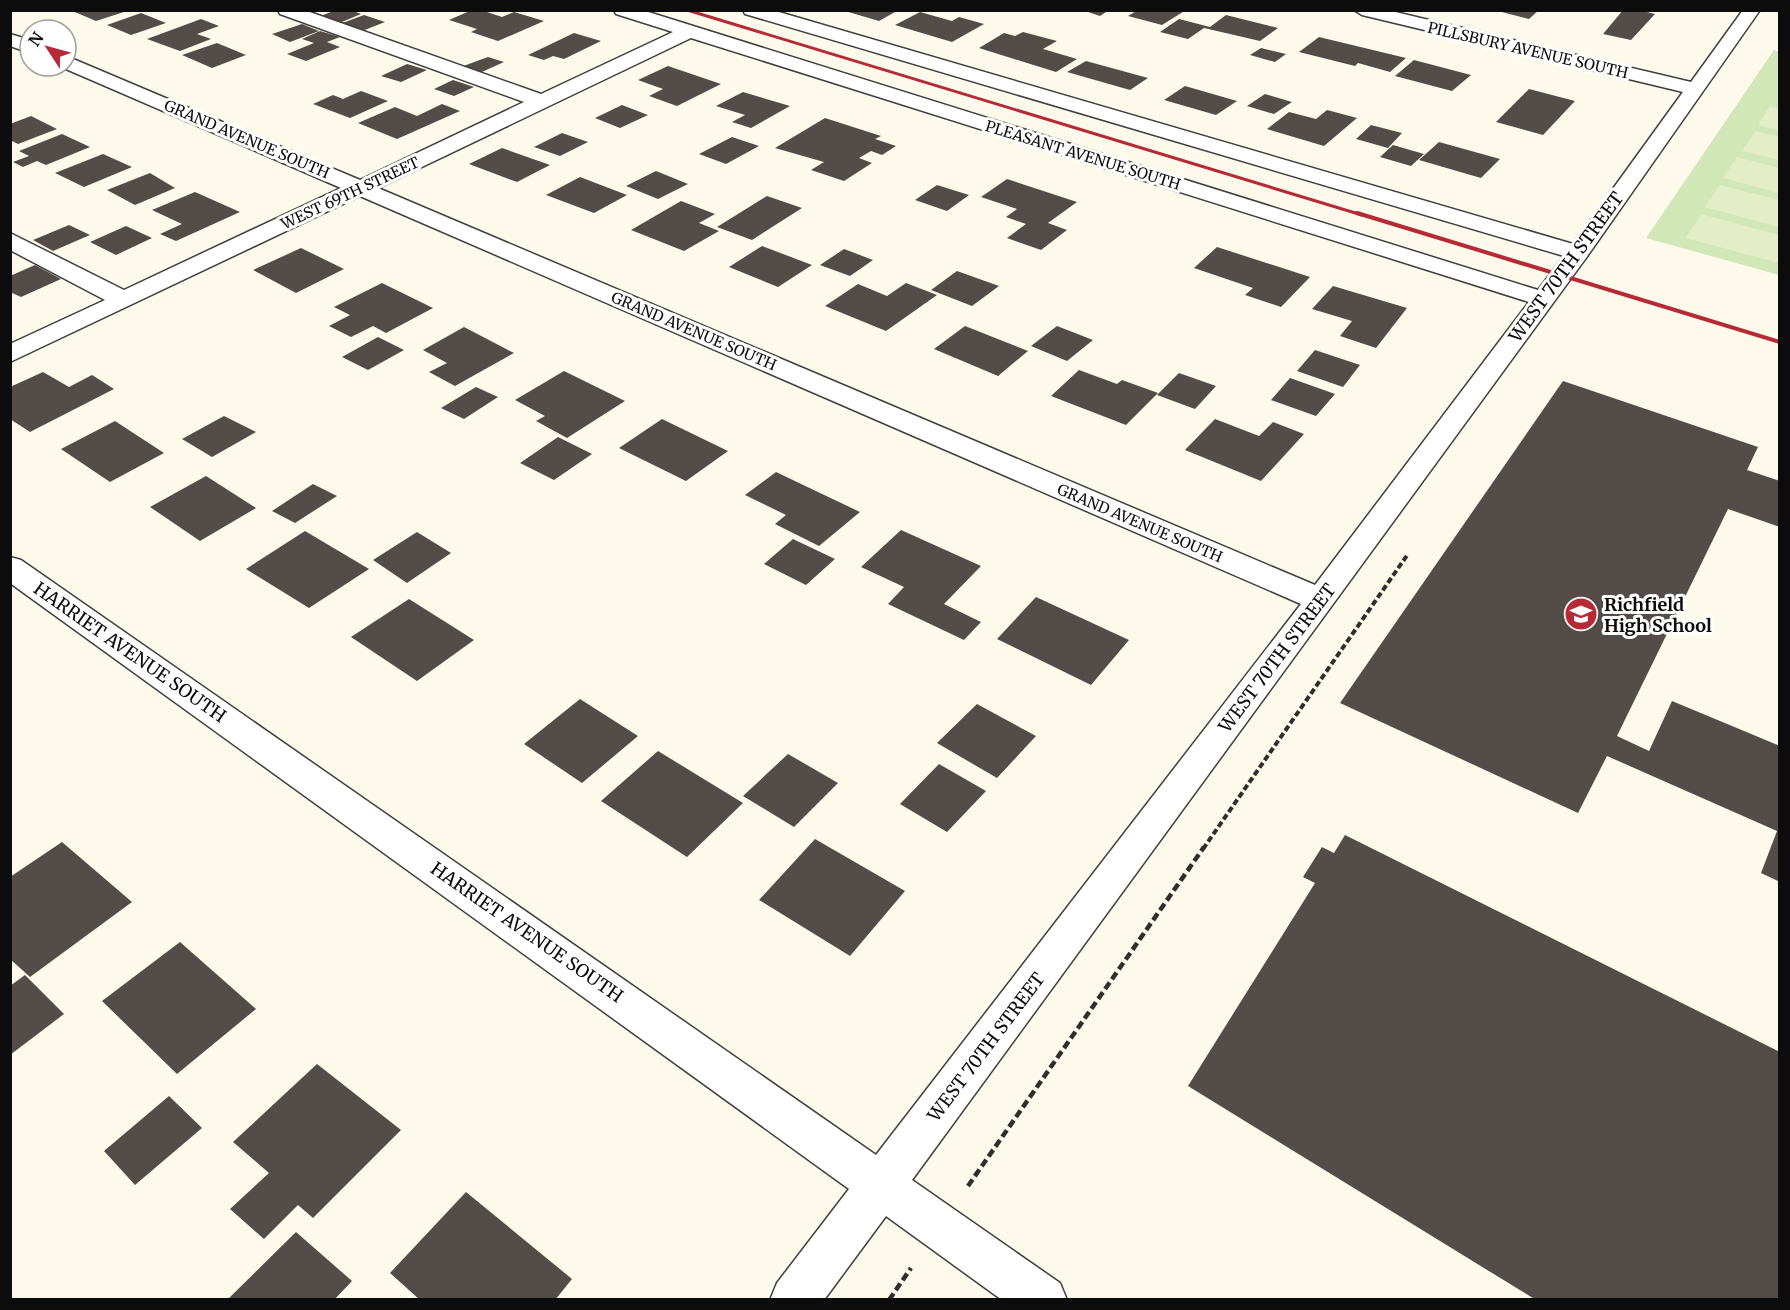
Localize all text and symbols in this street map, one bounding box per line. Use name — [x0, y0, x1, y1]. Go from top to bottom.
north arrow — [18, 18, 78, 78]
street label: PILLSBURY AVENUE SOUTH — [1426, 18, 1630, 82]
text: N — [24, 28, 48, 50]
street label: GRAND AVENUE SOUTH — [162, 96, 332, 182]
street label: PLEASANT AVENUE SOUTH — [983, 116, 1183, 194]
street label: WEST 69TH STREET — [277, 152, 423, 234]
street label: WEST 70TH STREET — [1503, 187, 1629, 348]
street label: GRAND AVENUE SOUTH — [609, 288, 779, 374]
street label: GRAND AVENUE SOUTH — [1055, 480, 1225, 566]
street label: HARRIET AVENUE SOUTH — [29, 577, 231, 727]
street label: WEST 70TH STREET — [1213, 579, 1341, 738]
place label: Richfield High School — [1604, 593, 1712, 637]
school or university icon: Richfield High School — [1563, 596, 1599, 632]
street label: HARRIET AVENUE SOUTH — [426, 857, 628, 1007]
street label: WEST 70TH STREET — [922, 968, 1050, 1127]

